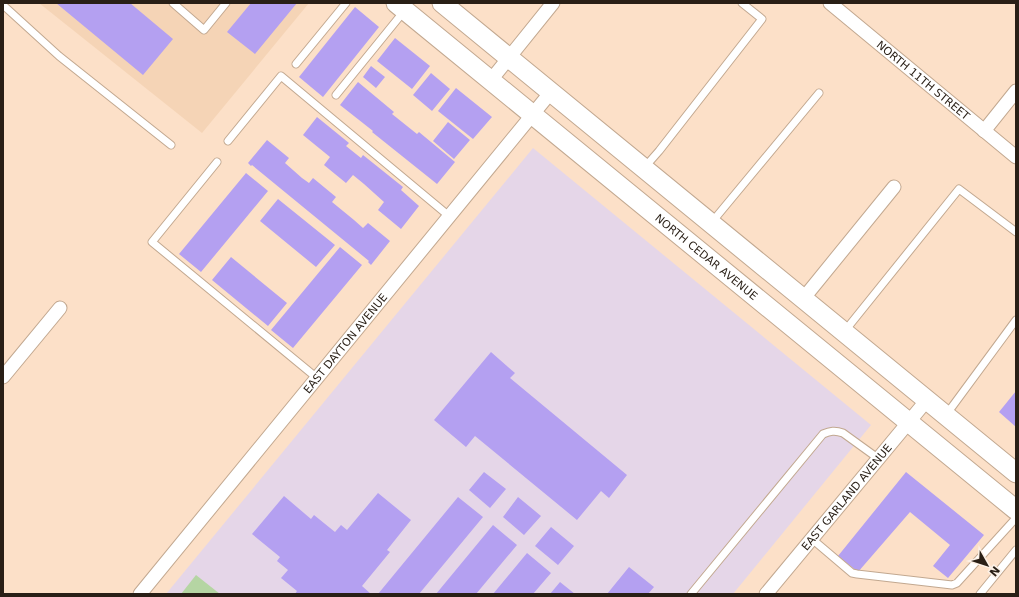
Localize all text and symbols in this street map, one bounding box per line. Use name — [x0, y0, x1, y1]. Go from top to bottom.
street label: NORTH 11TH STREET — [874, 38, 973, 123]
street label: NORTH CEDAR AVENUE — [653, 211, 760, 303]
street label: EAST DAYTON AVENUE — [301, 291, 390, 396]
street label: EAST GARLAND AVENUE — [799, 441, 894, 553]
north arrow — [967, 545, 1007, 585]
text: N — [986, 563, 1002, 579]

